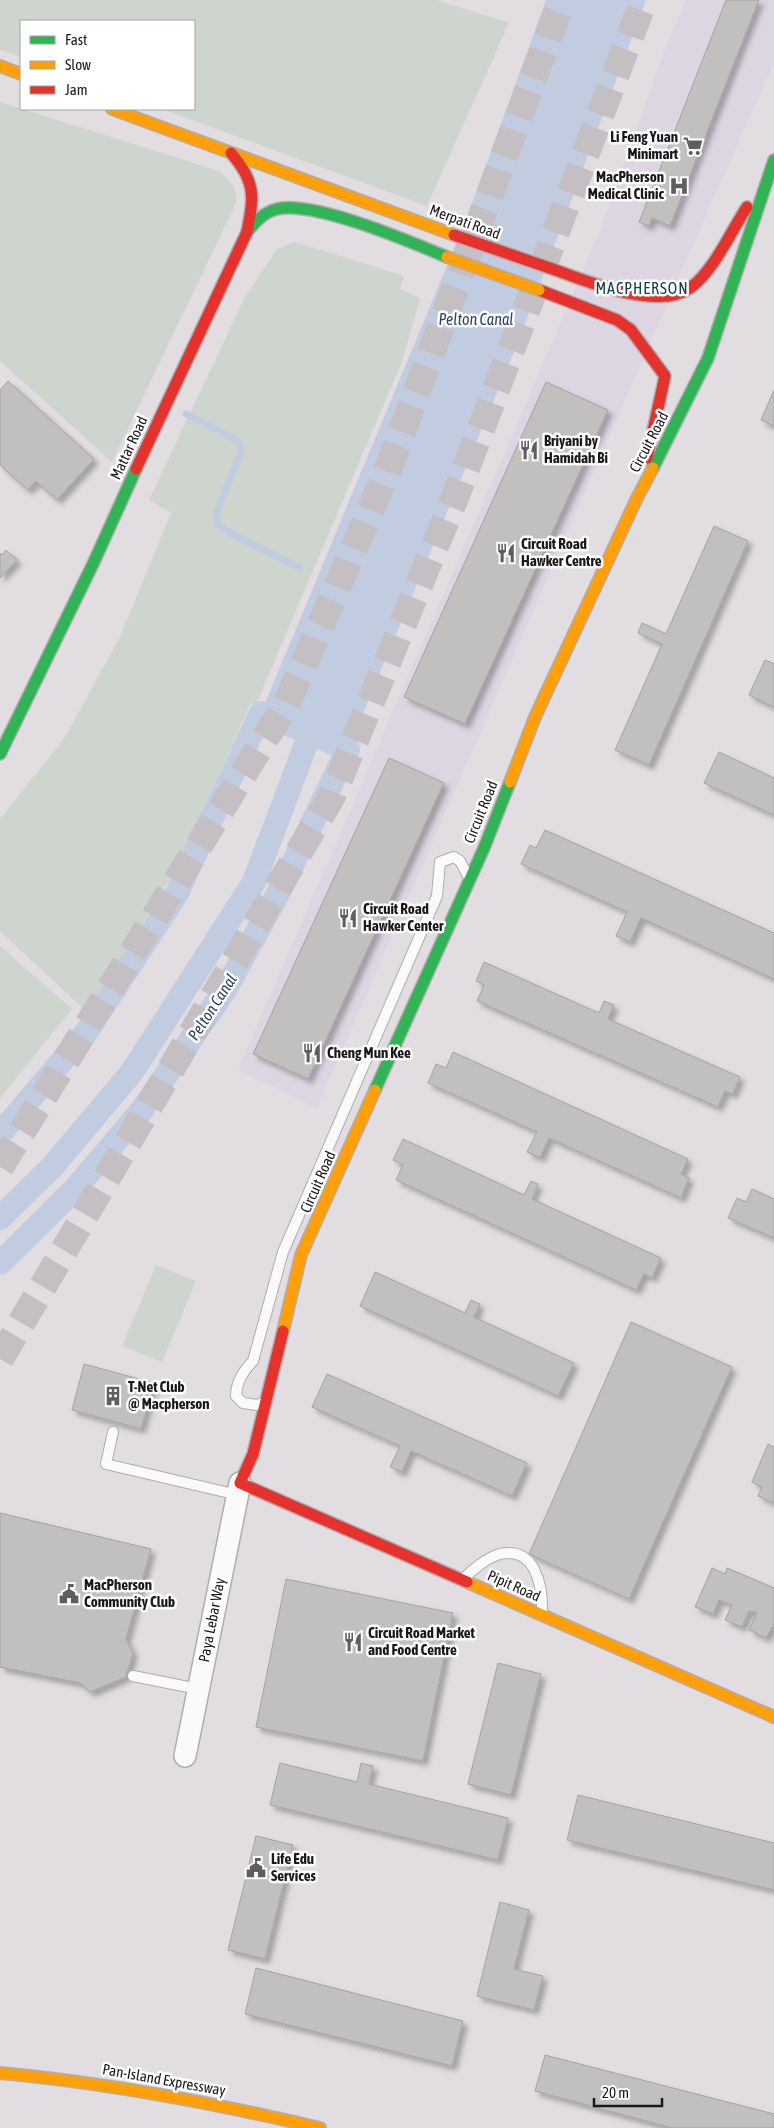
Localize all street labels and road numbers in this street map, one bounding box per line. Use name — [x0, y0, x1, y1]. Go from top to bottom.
street label: Merpati Road — [428, 201, 503, 242]
street label: Circuit Road — [626, 409, 672, 475]
street label: Mattar Road — [107, 413, 151, 482]
street label: Circuit Road — [460, 778, 501, 846]
street label: Circuit Road — [296, 1148, 339, 1215]
street label: Pipit Road — [485, 1566, 543, 1605]
street label: Paya Lebar Way — [195, 1576, 228, 1664]
street label: Pan-Island Expressway — [101, 2060, 227, 2099]

